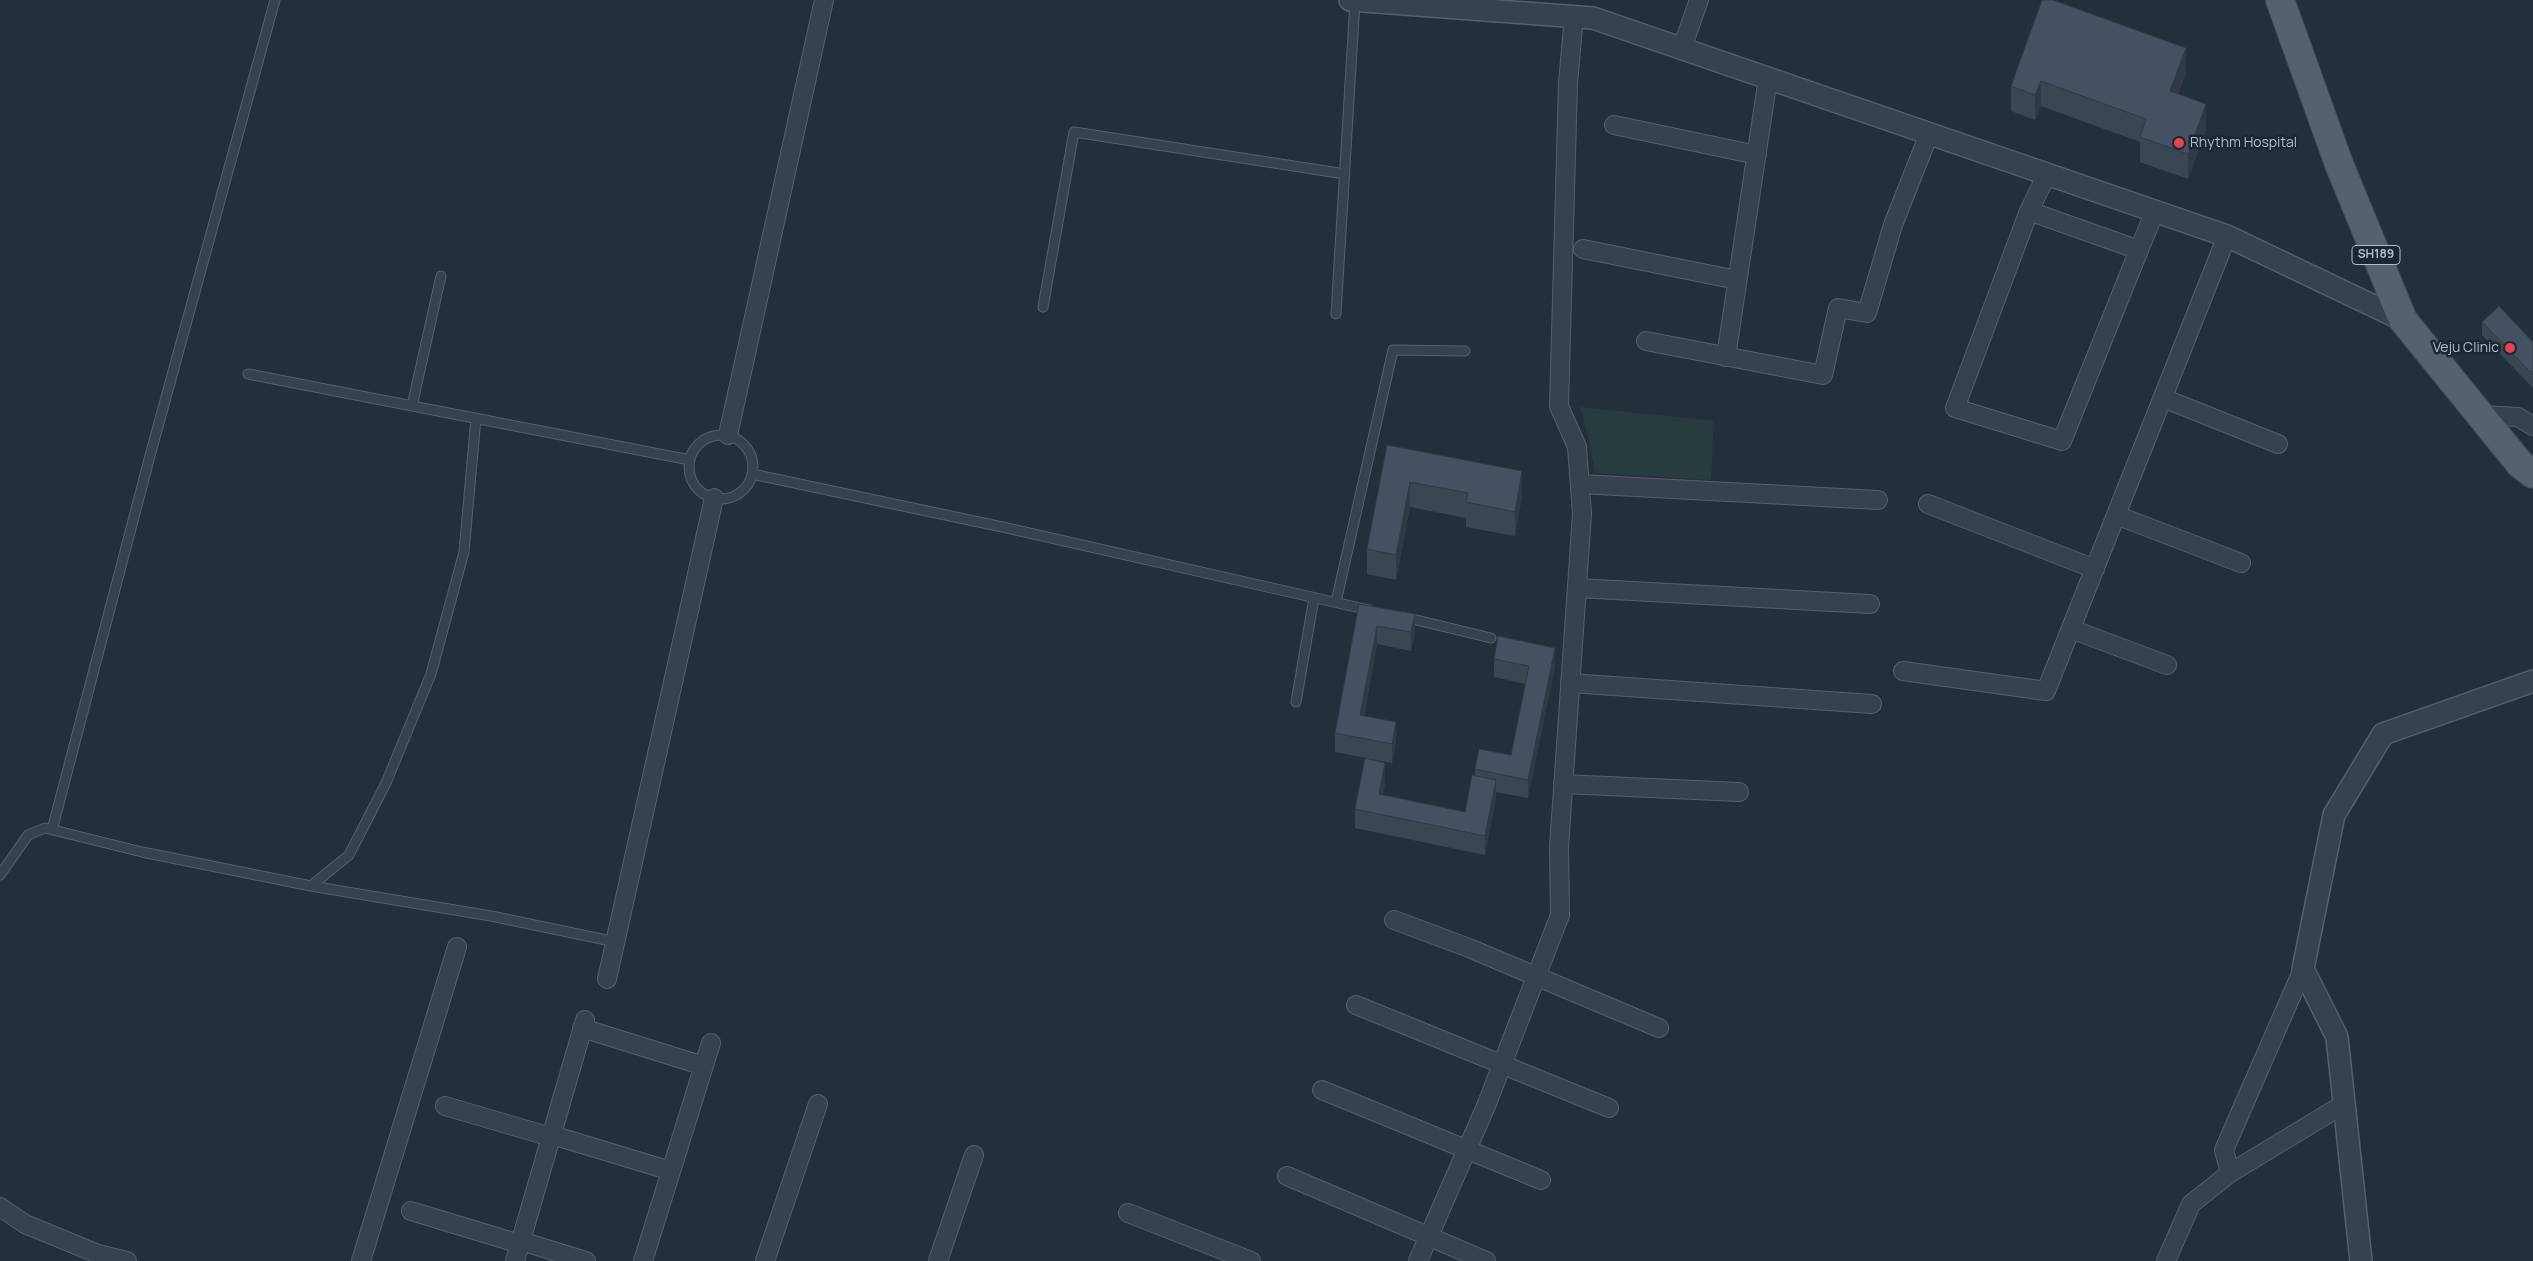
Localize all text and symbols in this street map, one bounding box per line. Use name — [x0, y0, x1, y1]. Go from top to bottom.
place label: Rhythm Hospital — [2190, 135, 2297, 151]
marker: Rhythm Hospital — [2172, 136, 2186, 150]
road number: SH189 — [2352, 246, 2400, 264]
place label: Veju Clinic — [2433, 340, 2499, 356]
marker: Veju Clinic — [2503, 341, 2517, 355]

